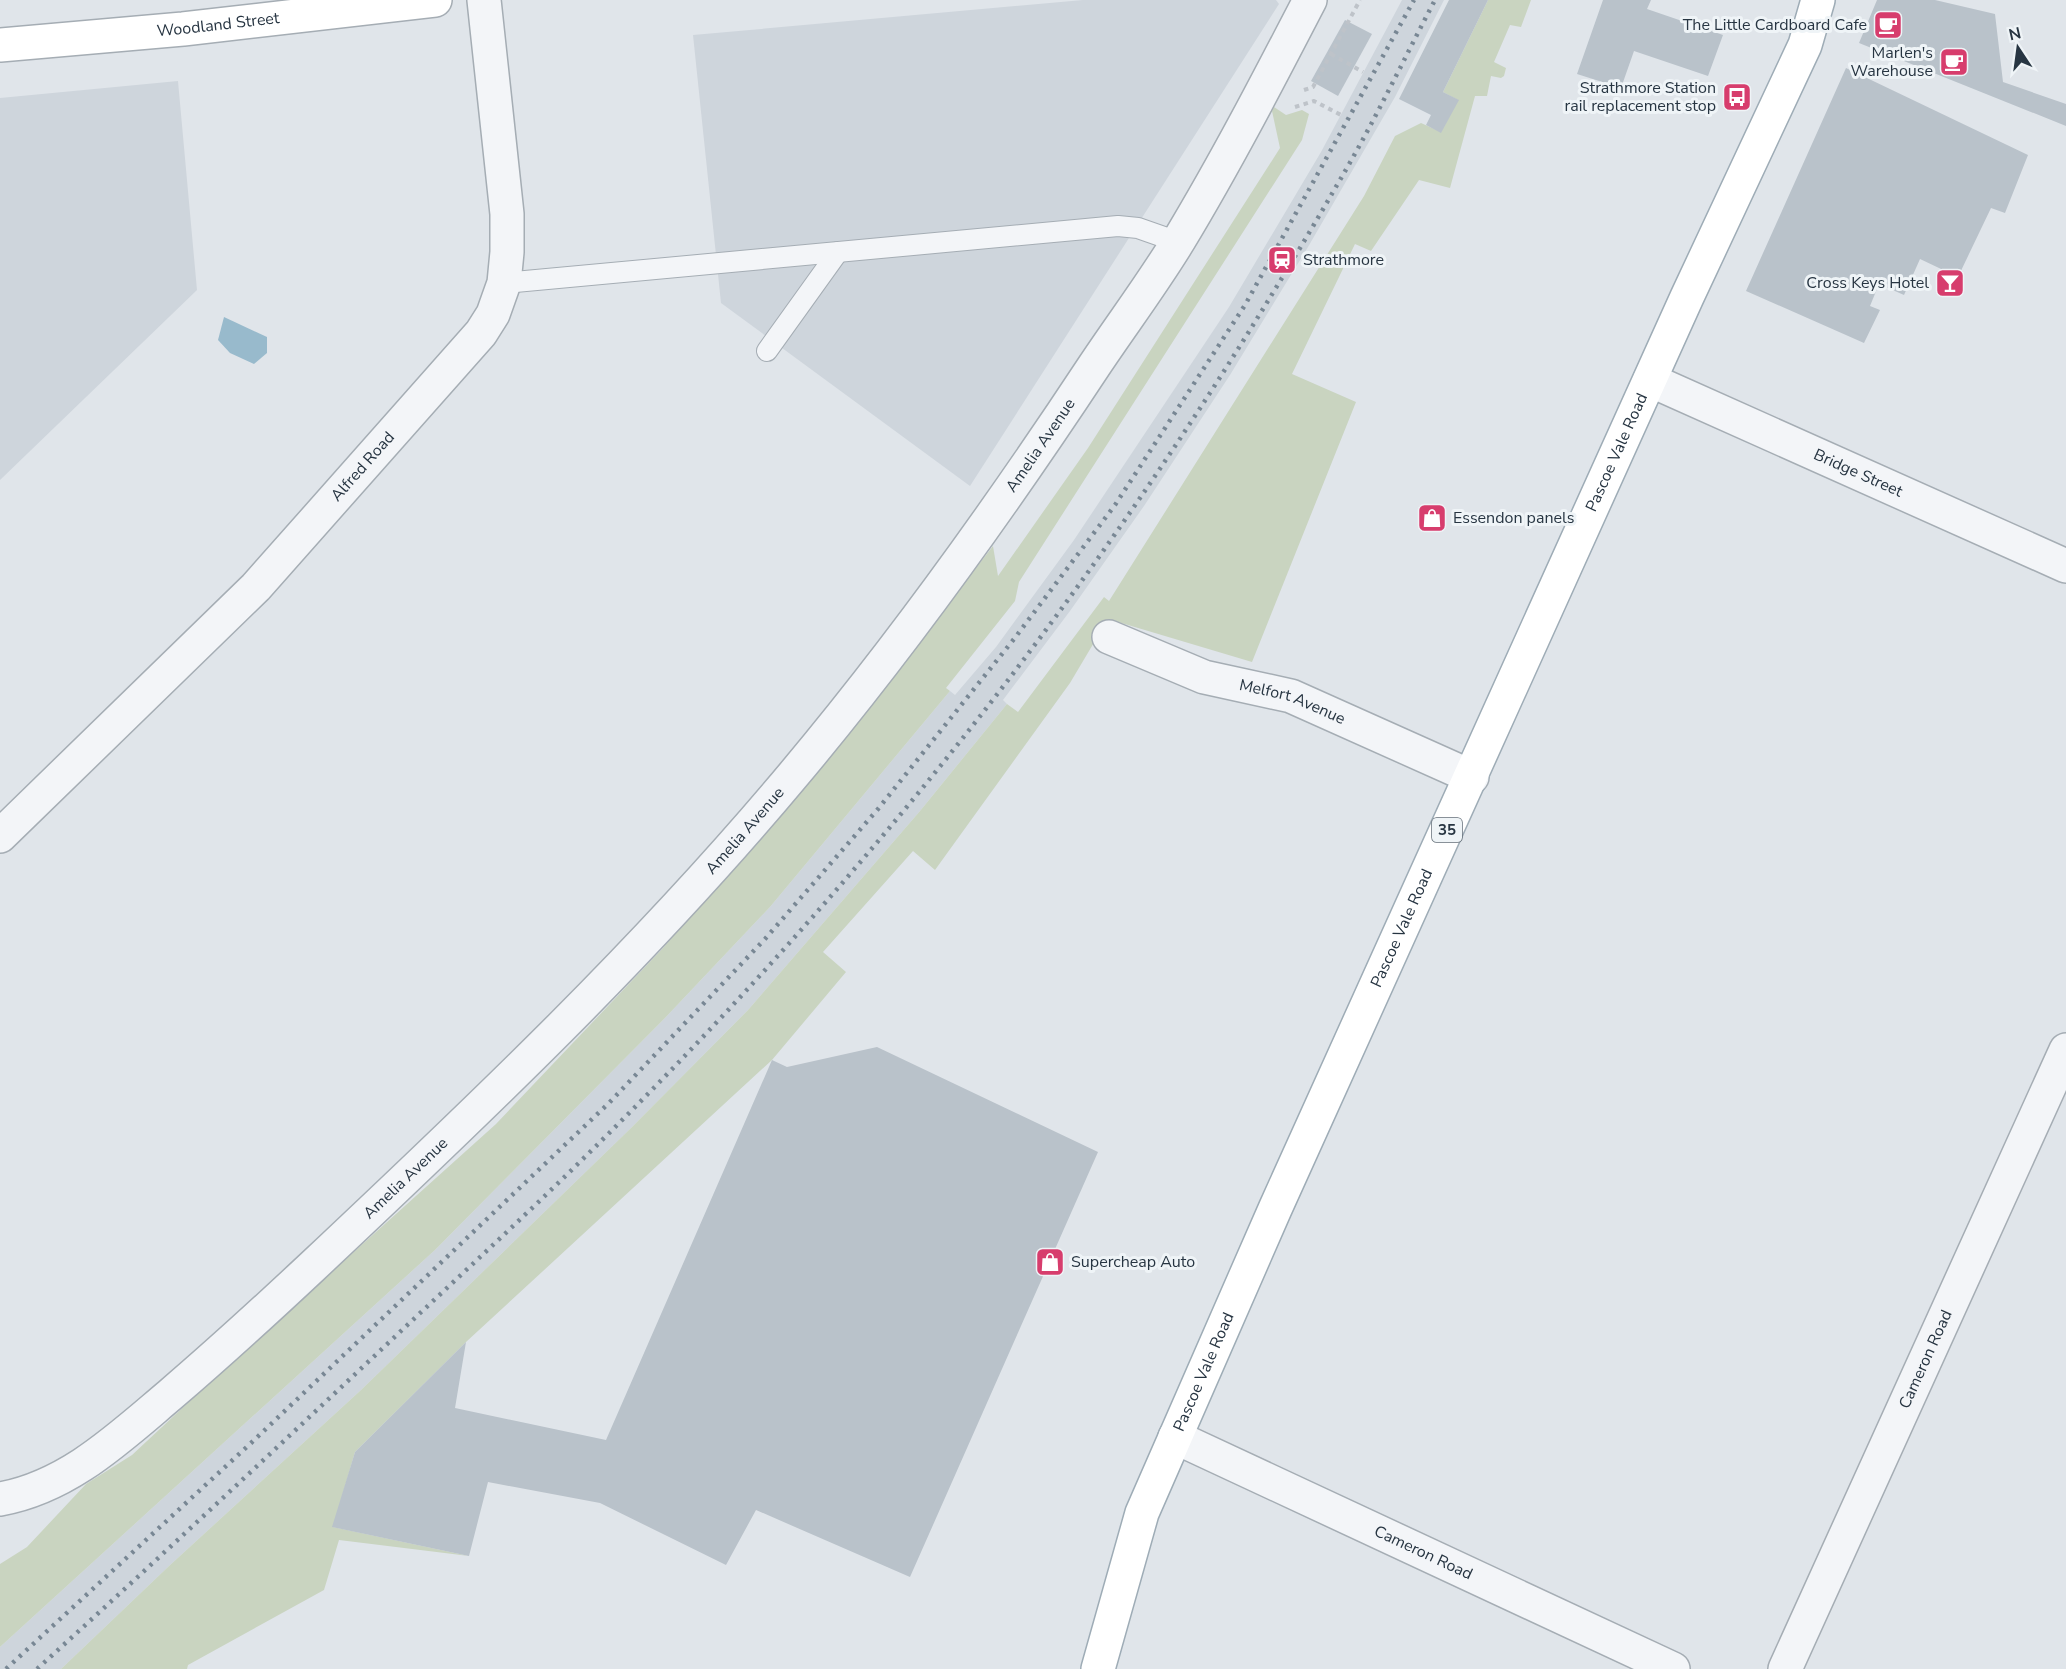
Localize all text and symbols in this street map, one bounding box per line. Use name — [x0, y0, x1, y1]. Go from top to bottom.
street label: Woodland Street — [156, 7, 281, 42]
cafe icon: The Little Cardboard Cafe — [1872, 9, 1904, 41]
place label: The Little Cardboard Cafe — [1683, 14, 1867, 36]
north arrow — [1988, 18, 2048, 78]
text: N — [2007, 22, 2023, 46]
place label: Marlen's Warehouse — [1851, 42, 1933, 82]
cafe icon: Marlen's Warehouse — [1938, 46, 1970, 78]
place label: Strathmore Station rail replacement stop — [1565, 77, 1716, 117]
bus stop icon: Strathmore Station rail replacement stop — [1721, 81, 1753, 113]
station icon: Strathmore — [1266, 244, 1298, 276]
place label: Strathmore — [1303, 249, 1384, 271]
bar icon: Cross Keys Hotel — [1934, 267, 1966, 299]
place label: Cross Keys Hotel — [1806, 272, 1929, 294]
street label: Pascoe Vale Road — [1580, 390, 1653, 515]
street label: Amelia Avenue — [1001, 394, 1081, 497]
street label: Alfred Road — [326, 427, 400, 506]
street label: Bridge Street — [1810, 444, 1907, 503]
shop icon: Essendon panels — [1416, 502, 1448, 534]
place label: Essendon panels — [1453, 507, 1574, 529]
street label: Melfort Avenue — [1237, 674, 1349, 730]
street label: Amelia Avenue — [701, 782, 789, 879]
road number: 35 — [1432, 818, 1462, 842]
street label: Pascoe Vale Road — [1365, 865, 1438, 991]
street label: Amelia Avenue — [358, 1133, 453, 1224]
shop icon: Supercheap Auto — [1034, 1246, 1066, 1278]
place label: Supercheap Auto — [1071, 1251, 1195, 1273]
street label: Cameron Road — [1894, 1306, 1958, 1412]
street label: Pascoe Vale Road — [1168, 1309, 1239, 1435]
street label: Cameron Road — [1371, 1520, 1476, 1585]

